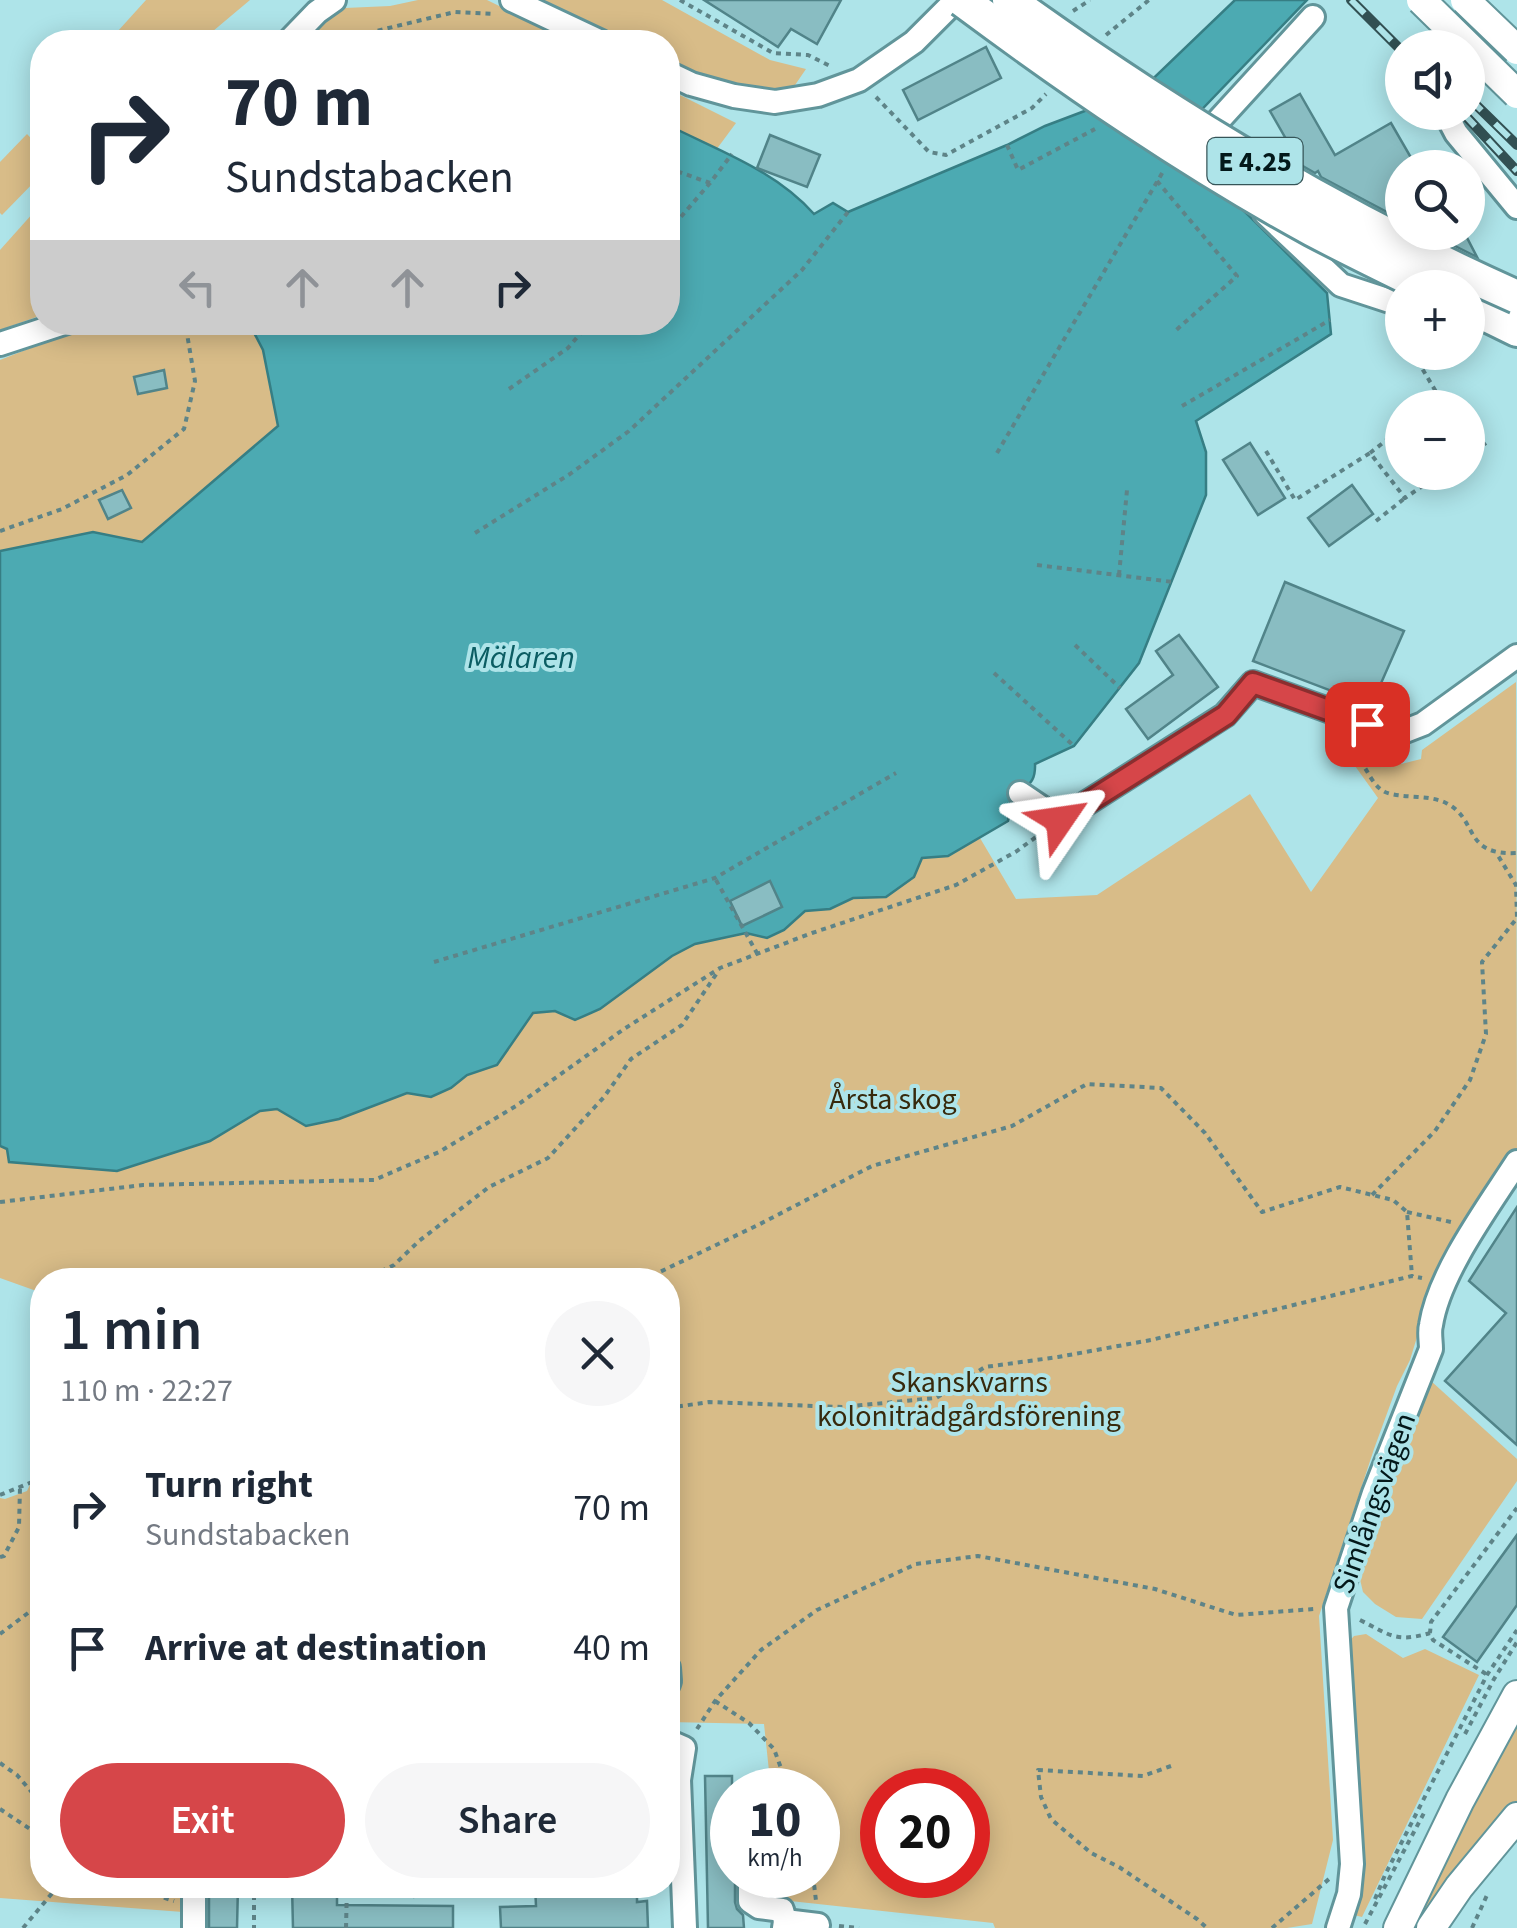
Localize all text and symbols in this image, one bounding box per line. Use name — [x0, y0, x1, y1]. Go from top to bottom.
map controls — [1385, 30, 1485, 490]
button: sound — [1385, 30, 1485, 130]
text: 70 m — [225, 53, 373, 153]
icon: right — [60, 70, 190, 200]
road number: E 4.25 — [1208, 138, 1302, 184]
text: Sundstabacken — [225, 146, 514, 210]
button: search — [1385, 150, 1485, 250]
icon: left — [170, 260, 225, 315]
icon: ahead — [275, 260, 330, 315]
icon: ahead — [380, 260, 435, 315]
icon: right — [485, 260, 540, 315]
button: + — [1385, 270, 1485, 370]
button: − — [1385, 390, 1485, 490]
water label: Mälaren — [467, 635, 575, 681]
pin — [1325, 682, 1410, 767]
icon: arrive — [1340, 697, 1395, 752]
position arrow — [1008, 768, 1112, 872]
park label: Årsta skog — [829, 1078, 957, 1121]
text: 1 min — [60, 1288, 203, 1373]
button: close — [545, 1301, 650, 1406]
park label: Skanskvarns koloniträdgårdsförening — [817, 1361, 1121, 1438]
text: 110 m · 22:27 — [60, 1368, 233, 1414]
street label: Simlångsvägen — [1322, 1407, 1427, 1600]
text: Turn right — [145, 1458, 313, 1512]
icon: right — [60, 1481, 115, 1536]
text: 70 m — [573, 1481, 650, 1535]
text: Sundstabacken — [145, 1512, 350, 1558]
icon: arrive — [60, 1621, 115, 1676]
text: Arrive at destination — [145, 1621, 487, 1675]
text: 40 m — [573, 1621, 650, 1675]
button: Exit — [60, 1763, 345, 1878]
button: Share — [365, 1763, 650, 1878]
speed limit sign: 20 — [860, 1768, 990, 1898]
text: 10 — [749, 1785, 801, 1856]
text: km/h — [747, 1840, 803, 1876]

